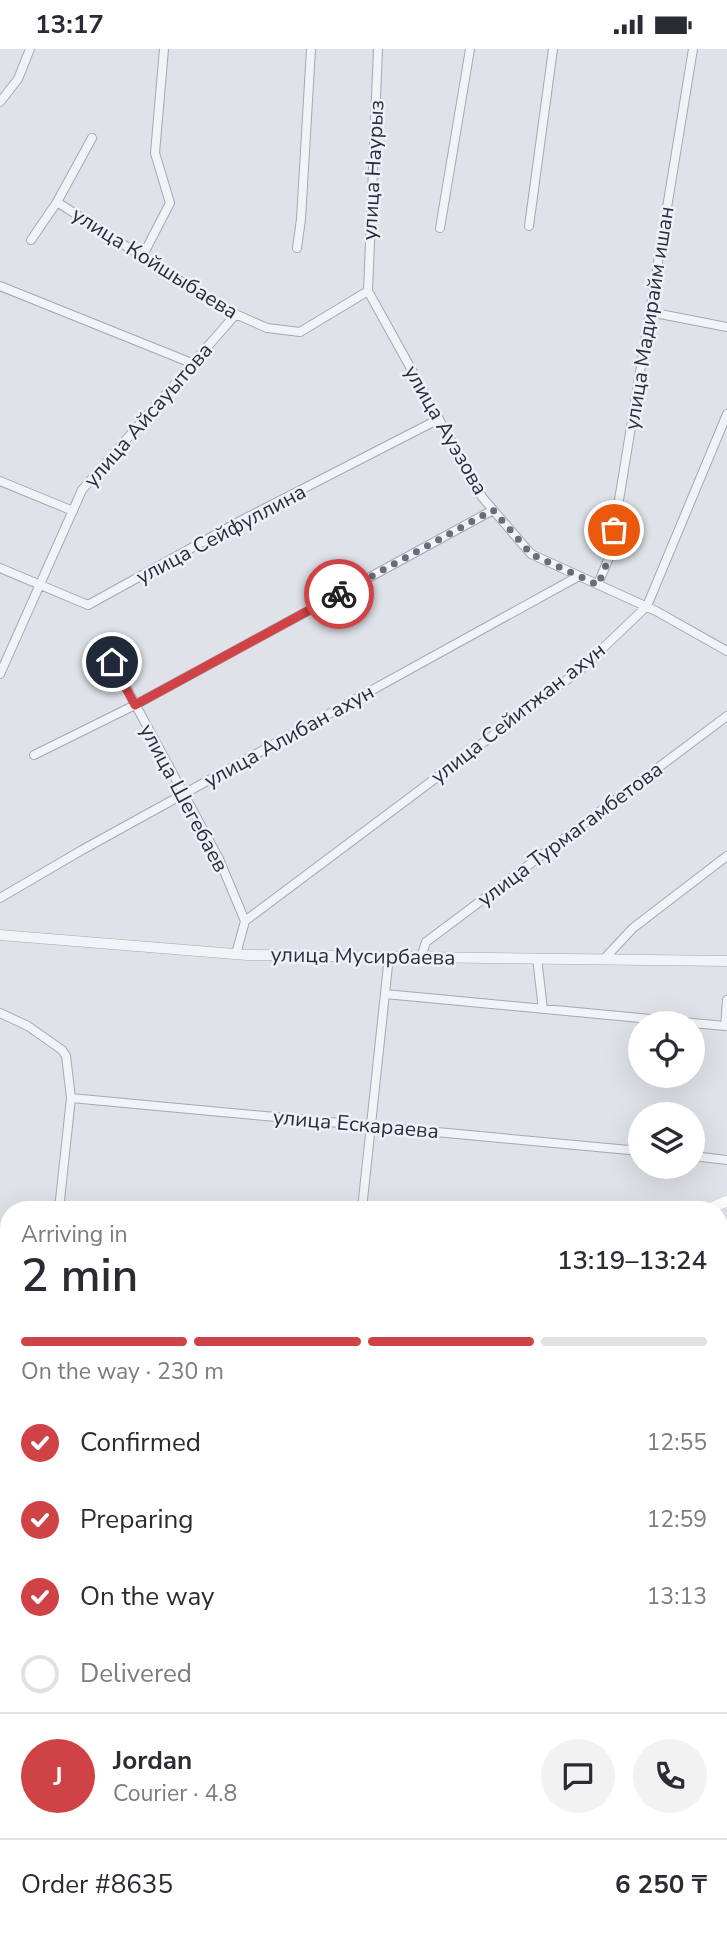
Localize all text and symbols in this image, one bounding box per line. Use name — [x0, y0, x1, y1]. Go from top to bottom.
text: 13:17 — [35, 7, 104, 42]
street label: улица Наурыз — [355, 99, 391, 241]
street label: улица Койшыбаева — [67, 201, 243, 325]
street label: улица Мадирайм ишан — [618, 204, 680, 432]
street label: улица Айсауытова — [77, 337, 219, 493]
street label: улица Ауэзова — [398, 360, 494, 500]
street label: улица Сейфуллина — [131, 477, 311, 591]
pin — [584, 500, 644, 560]
icon: bag — [595, 511, 633, 549]
courier — [304, 559, 374, 629]
icon: bike — [320, 575, 358, 613]
pin — [82, 632, 142, 692]
street label: улица Сейитжан ахун — [425, 636, 611, 790]
icon: home — [93, 643, 131, 681]
street label: улица Алибан ахун — [199, 678, 379, 794]
street label: улица Шегебаев — [133, 719, 235, 877]
street label: улица Турмагамбетова — [472, 755, 668, 913]
street label: улица Мусирбаева — [270, 940, 456, 972]
map controls — [628, 1011, 705, 1179]
button: locate — [628, 1011, 705, 1088]
button: layers — [628, 1102, 705, 1179]
street label: улица Ескараева — [272, 1103, 440, 1145]
text: Arriving in — [21, 1219, 128, 1250]
text: 13:19–13:24 — [557, 1243, 707, 1278]
text: 2 min — [21, 1244, 138, 1307]
text: On the way · 230 m — [21, 1356, 224, 1387]
icon: check — [21, 1424, 59, 1462]
text: Confirmed — [80, 1425, 201, 1460]
text: 12:55 — [647, 1427, 707, 1458]
icon: check — [21, 1501, 59, 1539]
text: Preparing — [80, 1502, 193, 1537]
text: 12:59 — [647, 1504, 707, 1535]
icon: check — [21, 1578, 59, 1616]
text: On the way — [80, 1579, 214, 1614]
text: 13:13 — [647, 1581, 707, 1612]
text: Delivered — [80, 1656, 192, 1691]
button: chat — [541, 1739, 615, 1813]
button: phone — [633, 1739, 707, 1813]
text: Jordan — [113, 1743, 192, 1778]
text: J — [53, 1759, 63, 1794]
text: Courier · 4.8 — [113, 1778, 237, 1809]
text: Order #8635 — [21, 1867, 173, 1902]
text: 6 250 ₸ — [615, 1867, 707, 1902]

